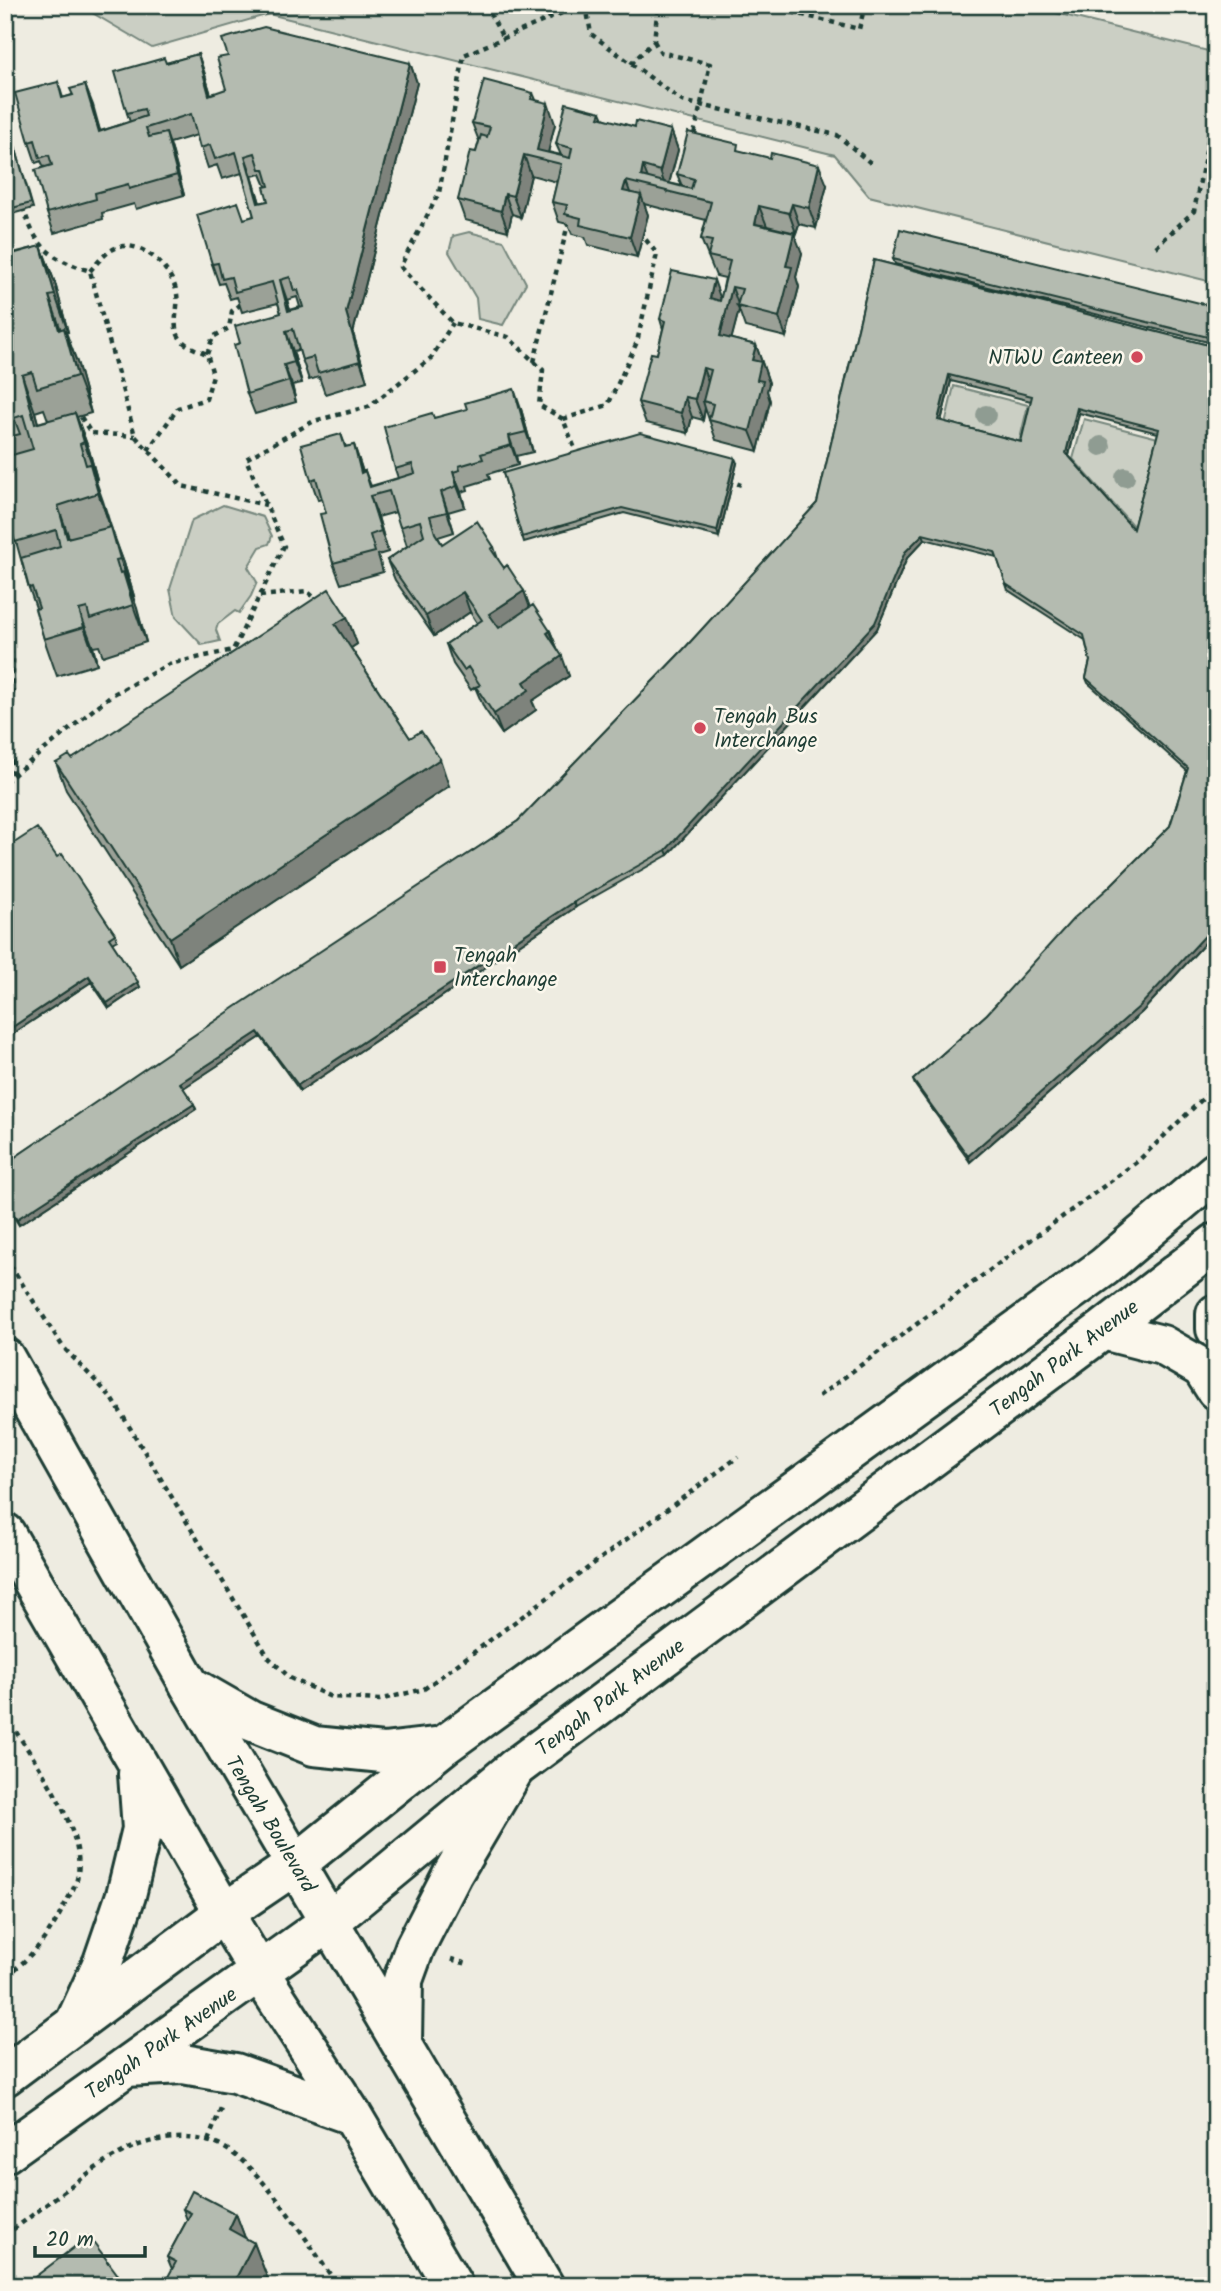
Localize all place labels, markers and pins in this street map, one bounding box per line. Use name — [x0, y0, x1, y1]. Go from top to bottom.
place label: NTWU Canteen — [988, 342, 1123, 375]
marker: NTWU Canteen — [1129, 349, 1145, 365]
place label: Tengah Bus Interchange — [714, 701, 818, 758]
marker: Tengah Bus Interchange — [692, 720, 708, 736]
place label: Tengah Interchange — [454, 940, 558, 997]
marker: Tengah Interchange — [432, 959, 448, 975]

